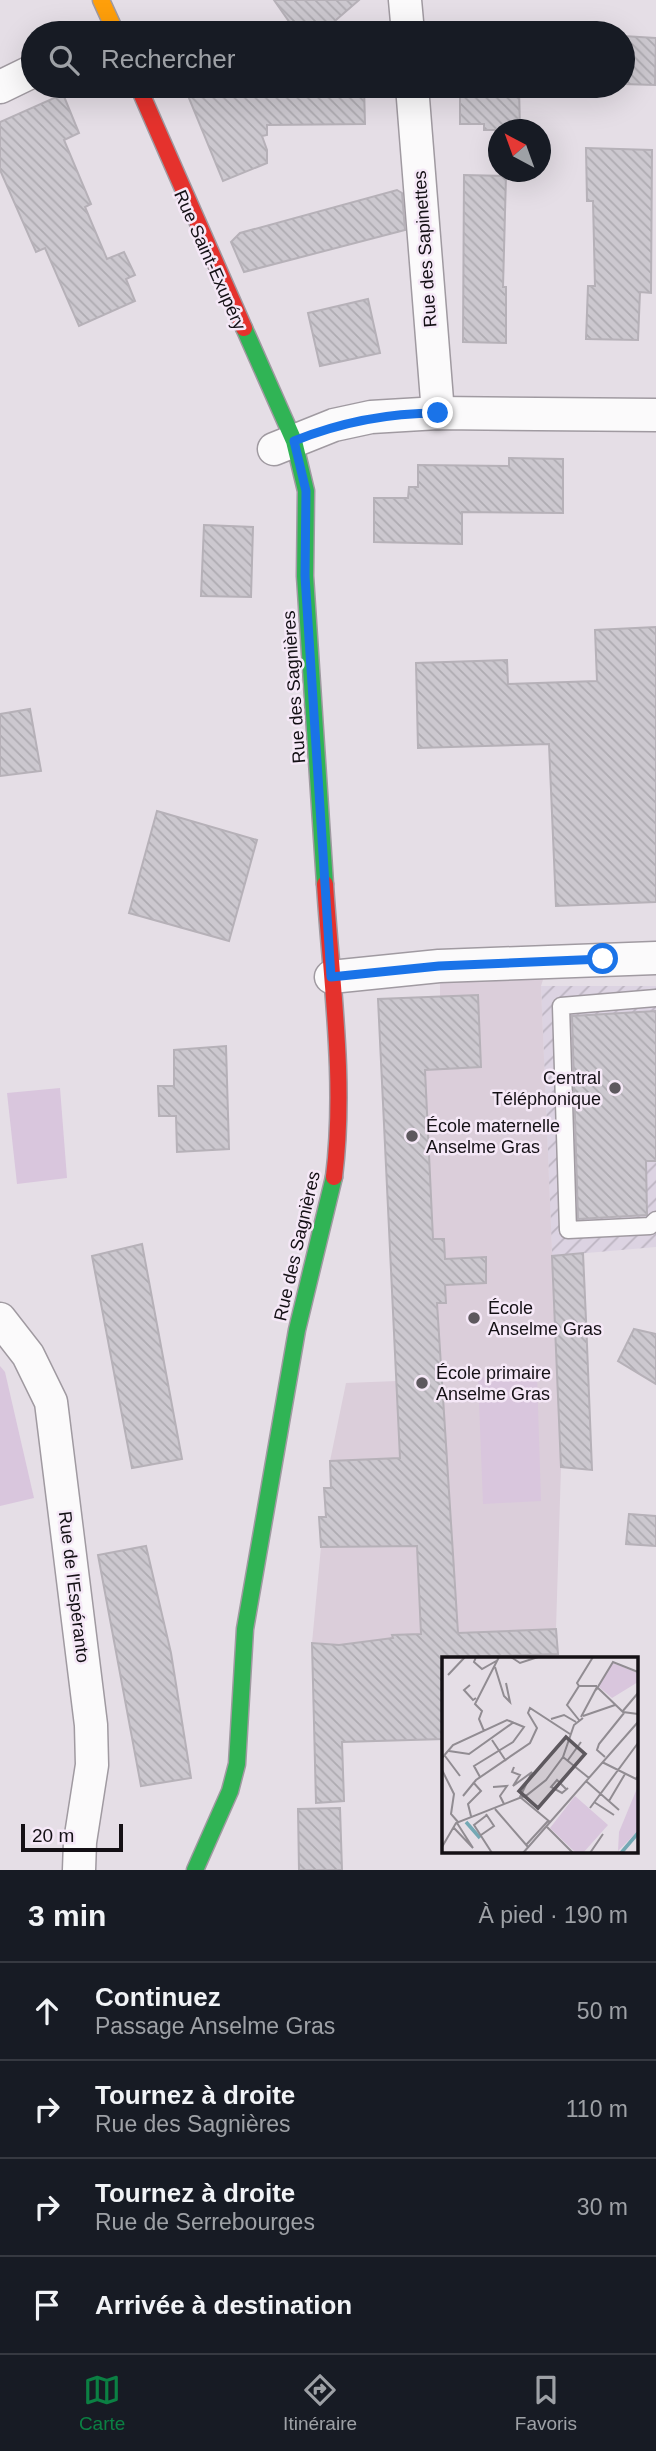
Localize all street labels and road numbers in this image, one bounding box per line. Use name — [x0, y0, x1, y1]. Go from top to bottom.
street label: Rue des Sapinettes — [410, 170, 440, 328]
street label: Rue Saint-Exupéry — [170, 187, 250, 333]
street label: Rue des Sagnières — [279, 610, 309, 764]
street label: Rue des Sagnières — [270, 1169, 324, 1323]
street label: Rue de l'Espéranto — [55, 1510, 93, 1664]

